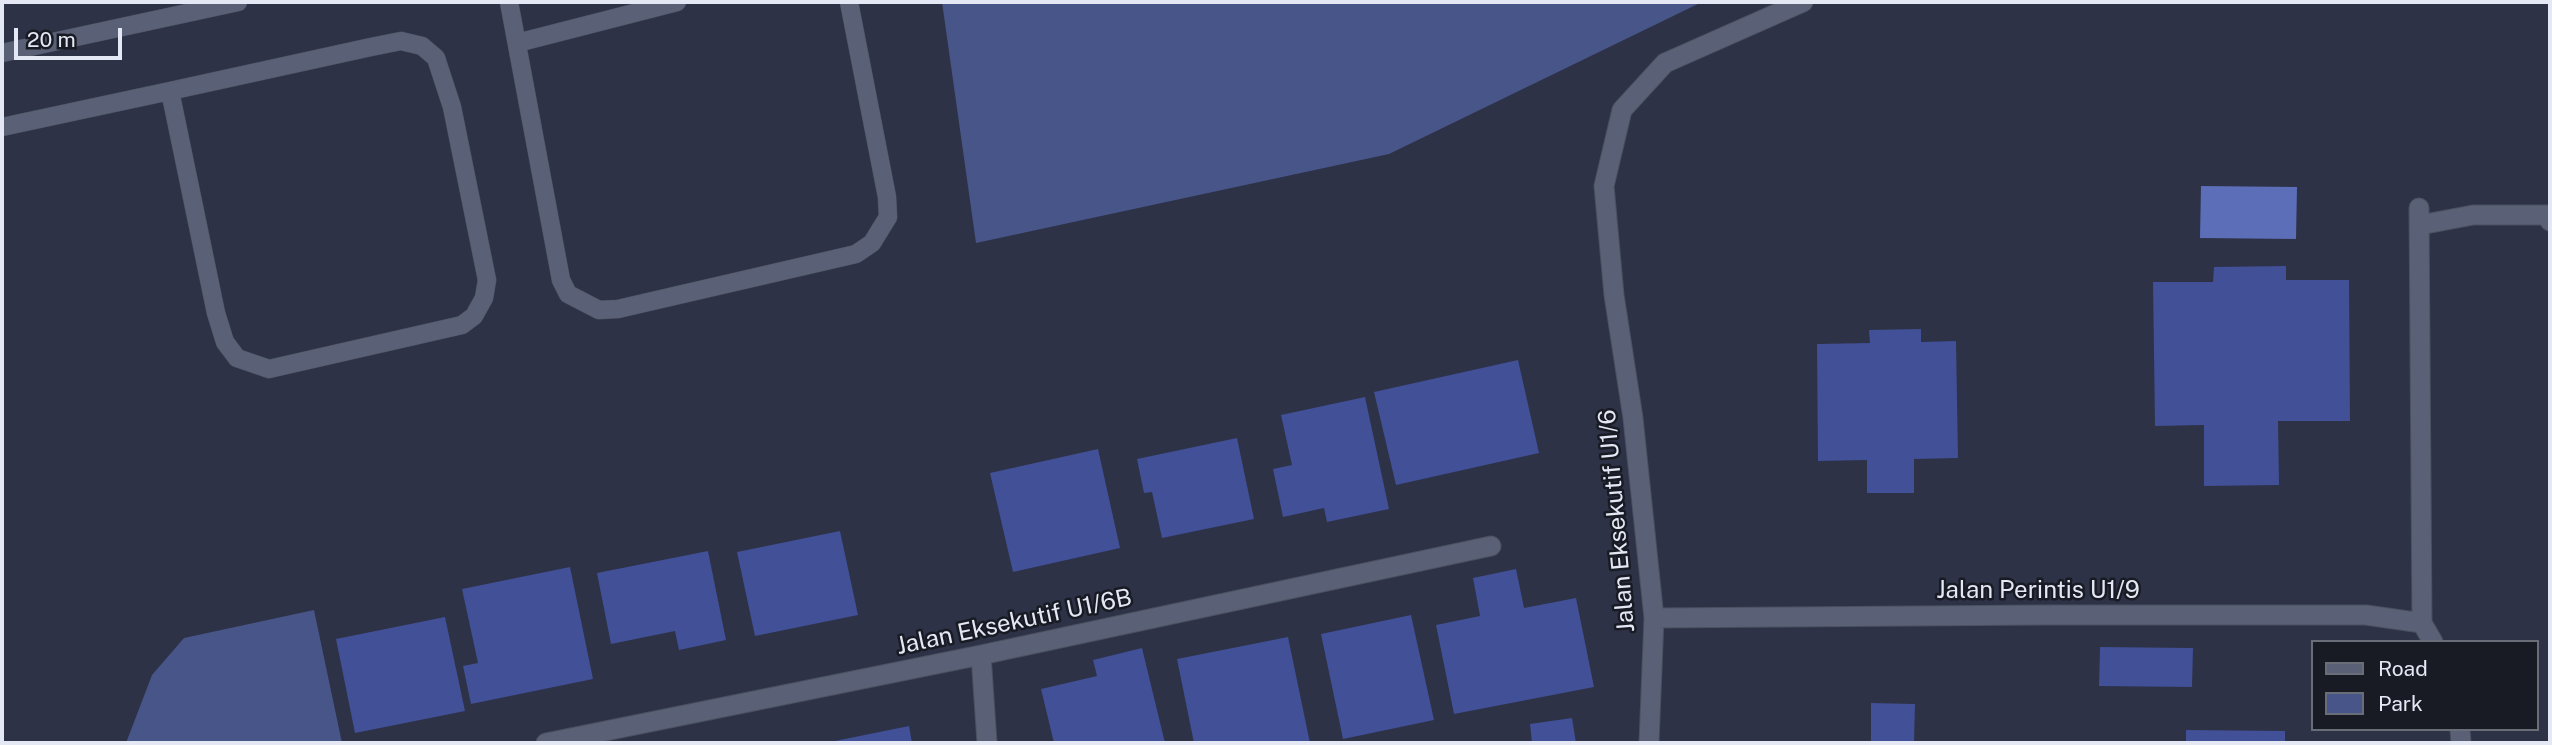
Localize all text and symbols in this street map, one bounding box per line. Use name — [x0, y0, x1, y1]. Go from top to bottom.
scale bar — [18, 14, 126, 58]
text: 20 m — [27, 27, 76, 52]
street label: Jalan Eksekutif U1/6 — [1593, 408, 1641, 634]
street label: Jalan Perintis U1/9 — [1936, 577, 2140, 605]
street label: Jalan Eksekutif U1/6B — [894, 583, 1134, 661]
legend — [2310, 640, 2538, 731]
text: Road — [2378, 656, 2428, 681]
text: Park — [2378, 691, 2423, 716]

